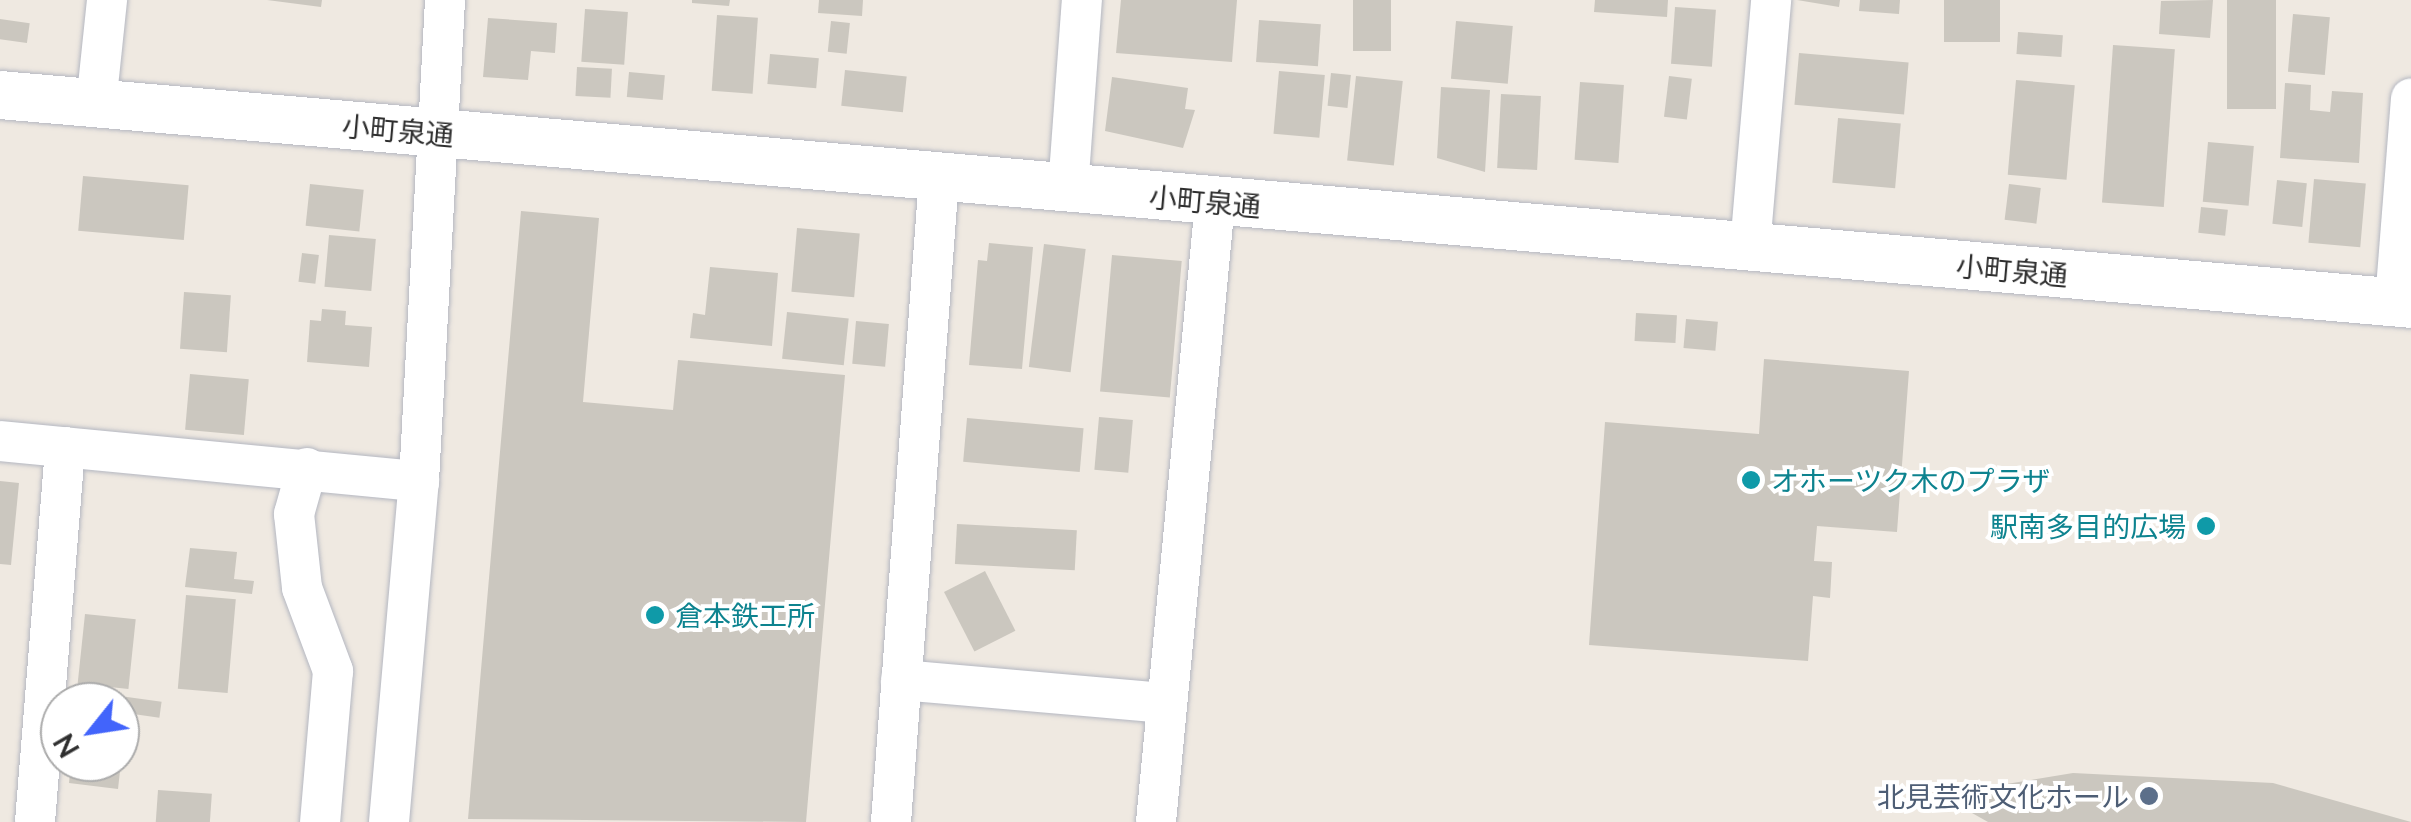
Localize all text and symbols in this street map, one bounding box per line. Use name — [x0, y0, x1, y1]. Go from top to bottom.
street label: 小町泉通 — [341, 108, 455, 152]
street label: 小町泉通 — [1148, 179, 1262, 223]
street label: 小町泉通 — [1955, 248, 2069, 292]
place label: オホーツク木のプラザ — [1771, 463, 2051, 497]
marker: オホーツク木のプラザ — [1740, 469, 1762, 491]
place label: 駅南多目的広場 — [1990, 509, 2186, 543]
marker: 駅南多目的広場 — [2195, 515, 2217, 537]
place label: 倉本鉄工所 — [675, 598, 815, 632]
marker: 倉本鉄工所 — [644, 604, 666, 626]
north arrow — [40, 682, 140, 782]
text: N — [46, 728, 86, 764]
place label: 北見芸術文化ホール — [1877, 779, 2129, 813]
marker: 北見芸術文化ホール — [2138, 785, 2160, 807]

